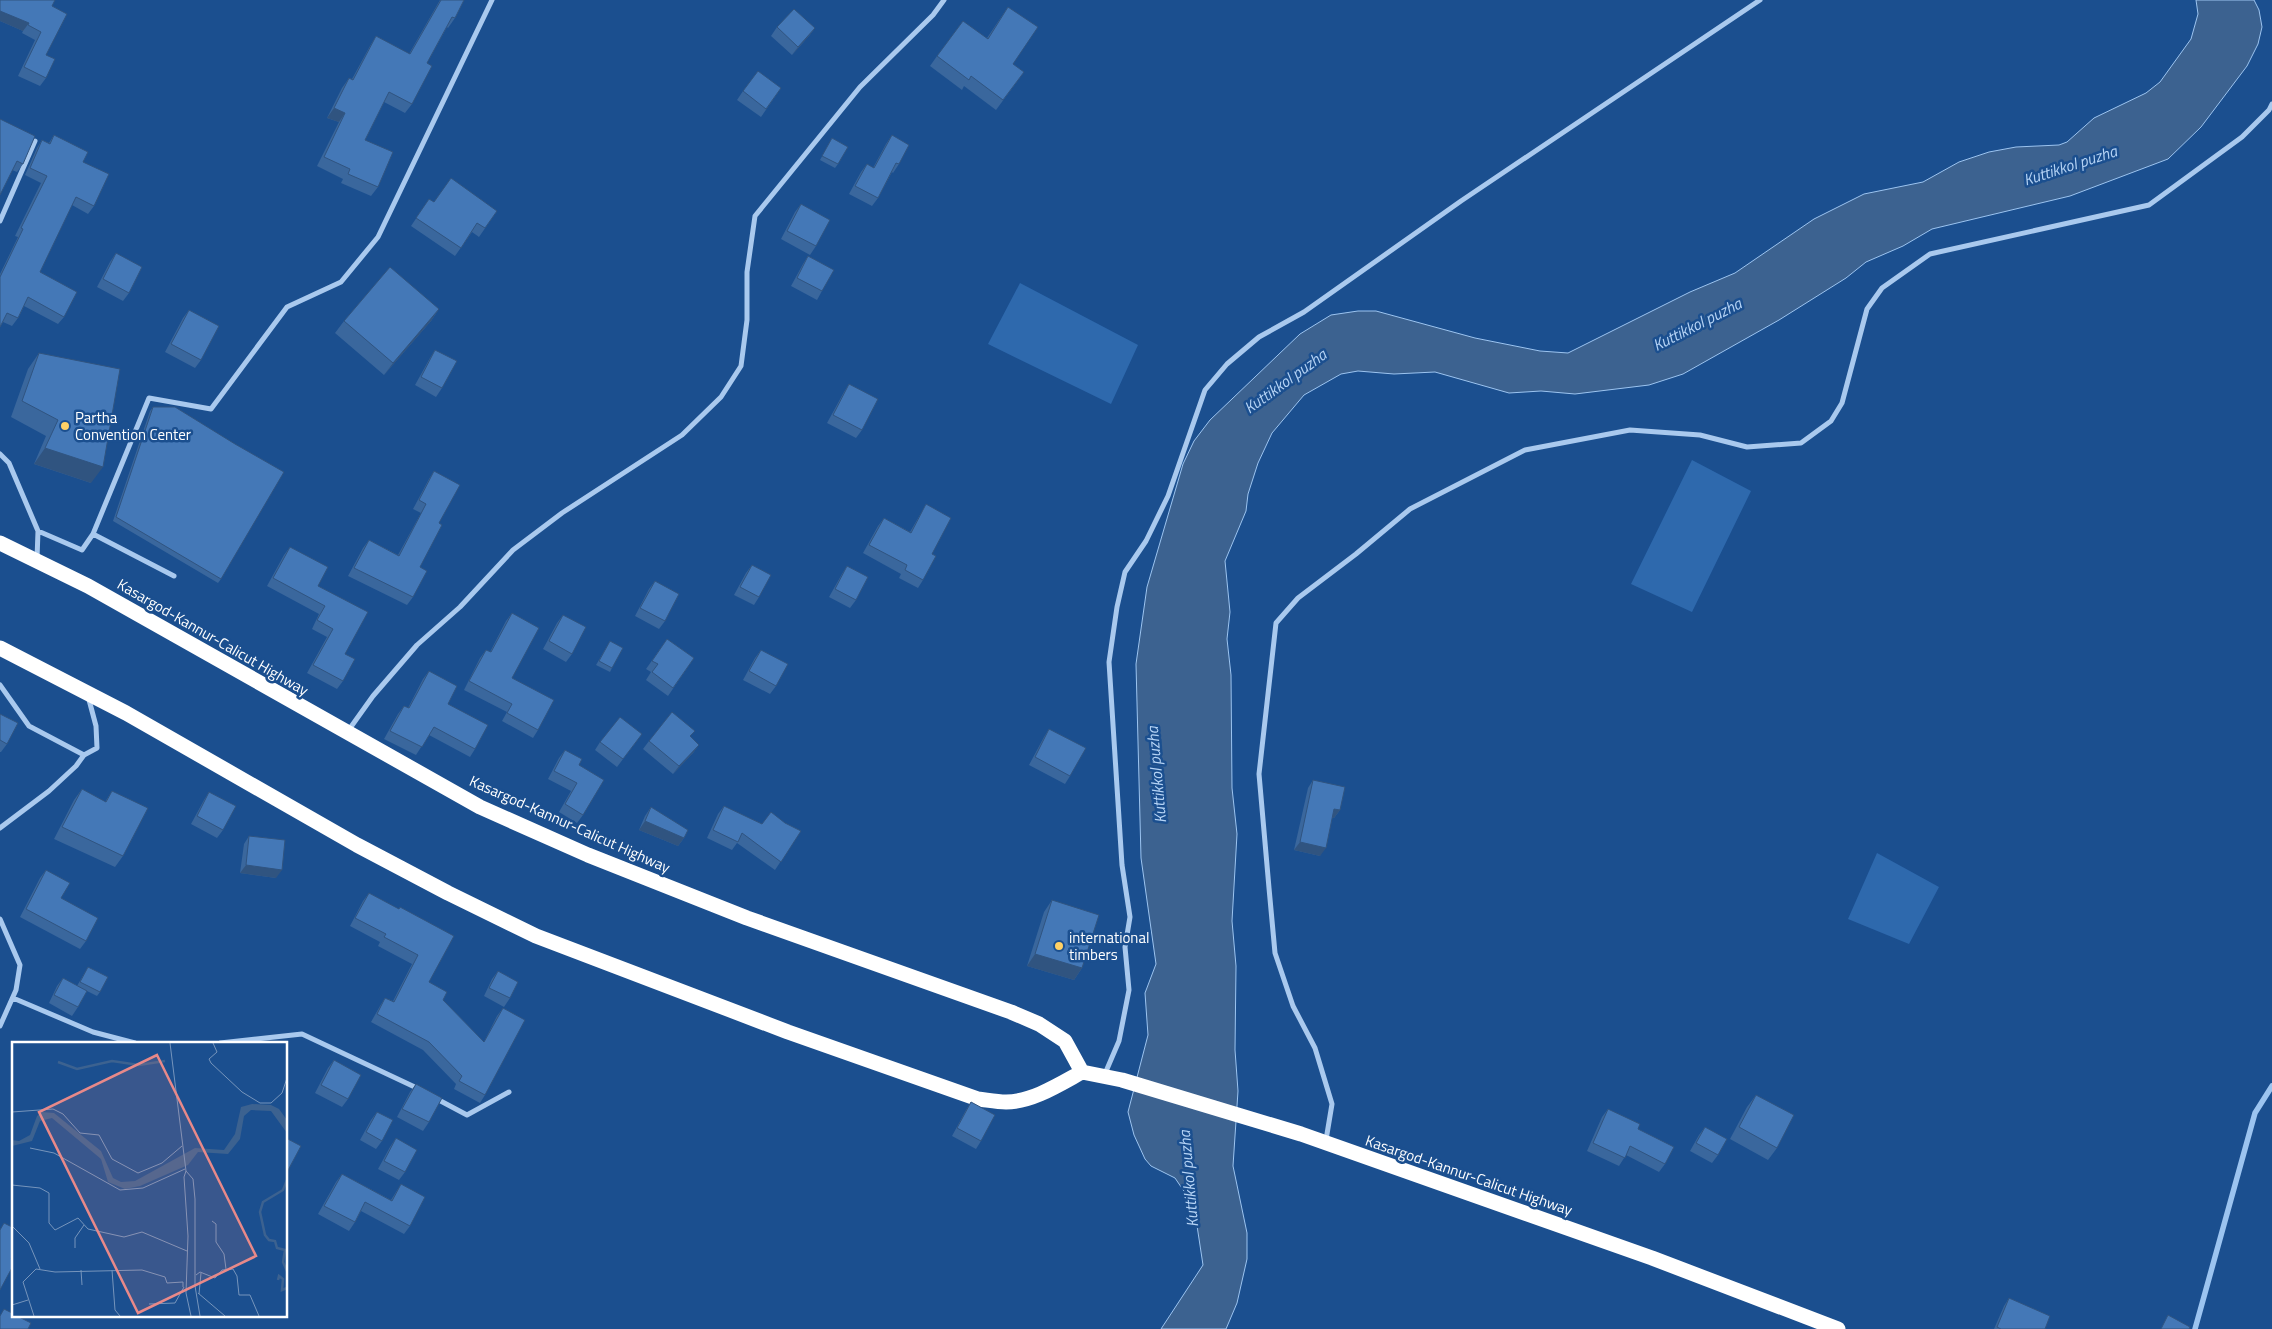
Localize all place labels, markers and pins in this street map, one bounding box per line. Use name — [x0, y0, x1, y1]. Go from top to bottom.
place label: Partha Convention Center — [75, 406, 191, 446]
marker: Partha Convention Center — [59, 420, 71, 432]
place label: international timbers — [1069, 926, 1149, 966]
marker: international timbers — [1053, 940, 1065, 952]

